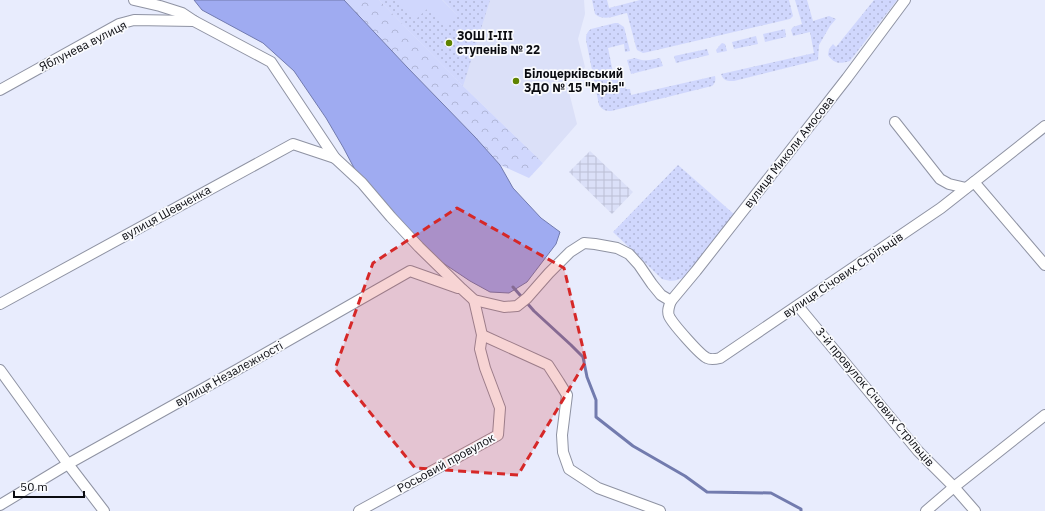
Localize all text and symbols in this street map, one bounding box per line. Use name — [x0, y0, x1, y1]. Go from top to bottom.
street label: Яблунева вулиця — [36, 17, 129, 74]
place label: ЗОШ І-ІІІ ступенів № 22 — [457, 28, 540, 57]
marker: ЗОШ І-ІІІ ступенів № 22 — [444, 38, 454, 48]
place label: Білоцерківський ЗДО № 15 "Мрія" — [524, 66, 624, 95]
marker: Білоцерківський ЗДО № 15 "Мрія" — [511, 76, 521, 86]
street label: вулиця Миколи Амосова — [740, 92, 837, 211]
street label: вулиця Шевченка — [118, 181, 214, 243]
street label: вулиця Січових Стрільців — [780, 229, 906, 321]
street label: 3-й провулок Січових Стрільців — [813, 324, 938, 469]
street label: вулиця Незалежності — [172, 338, 285, 410]
street label: Росьовий провулок — [394, 429, 498, 496]
scale bar — [14, 473, 84, 499]
text: 50 m — [20, 479, 48, 494]

